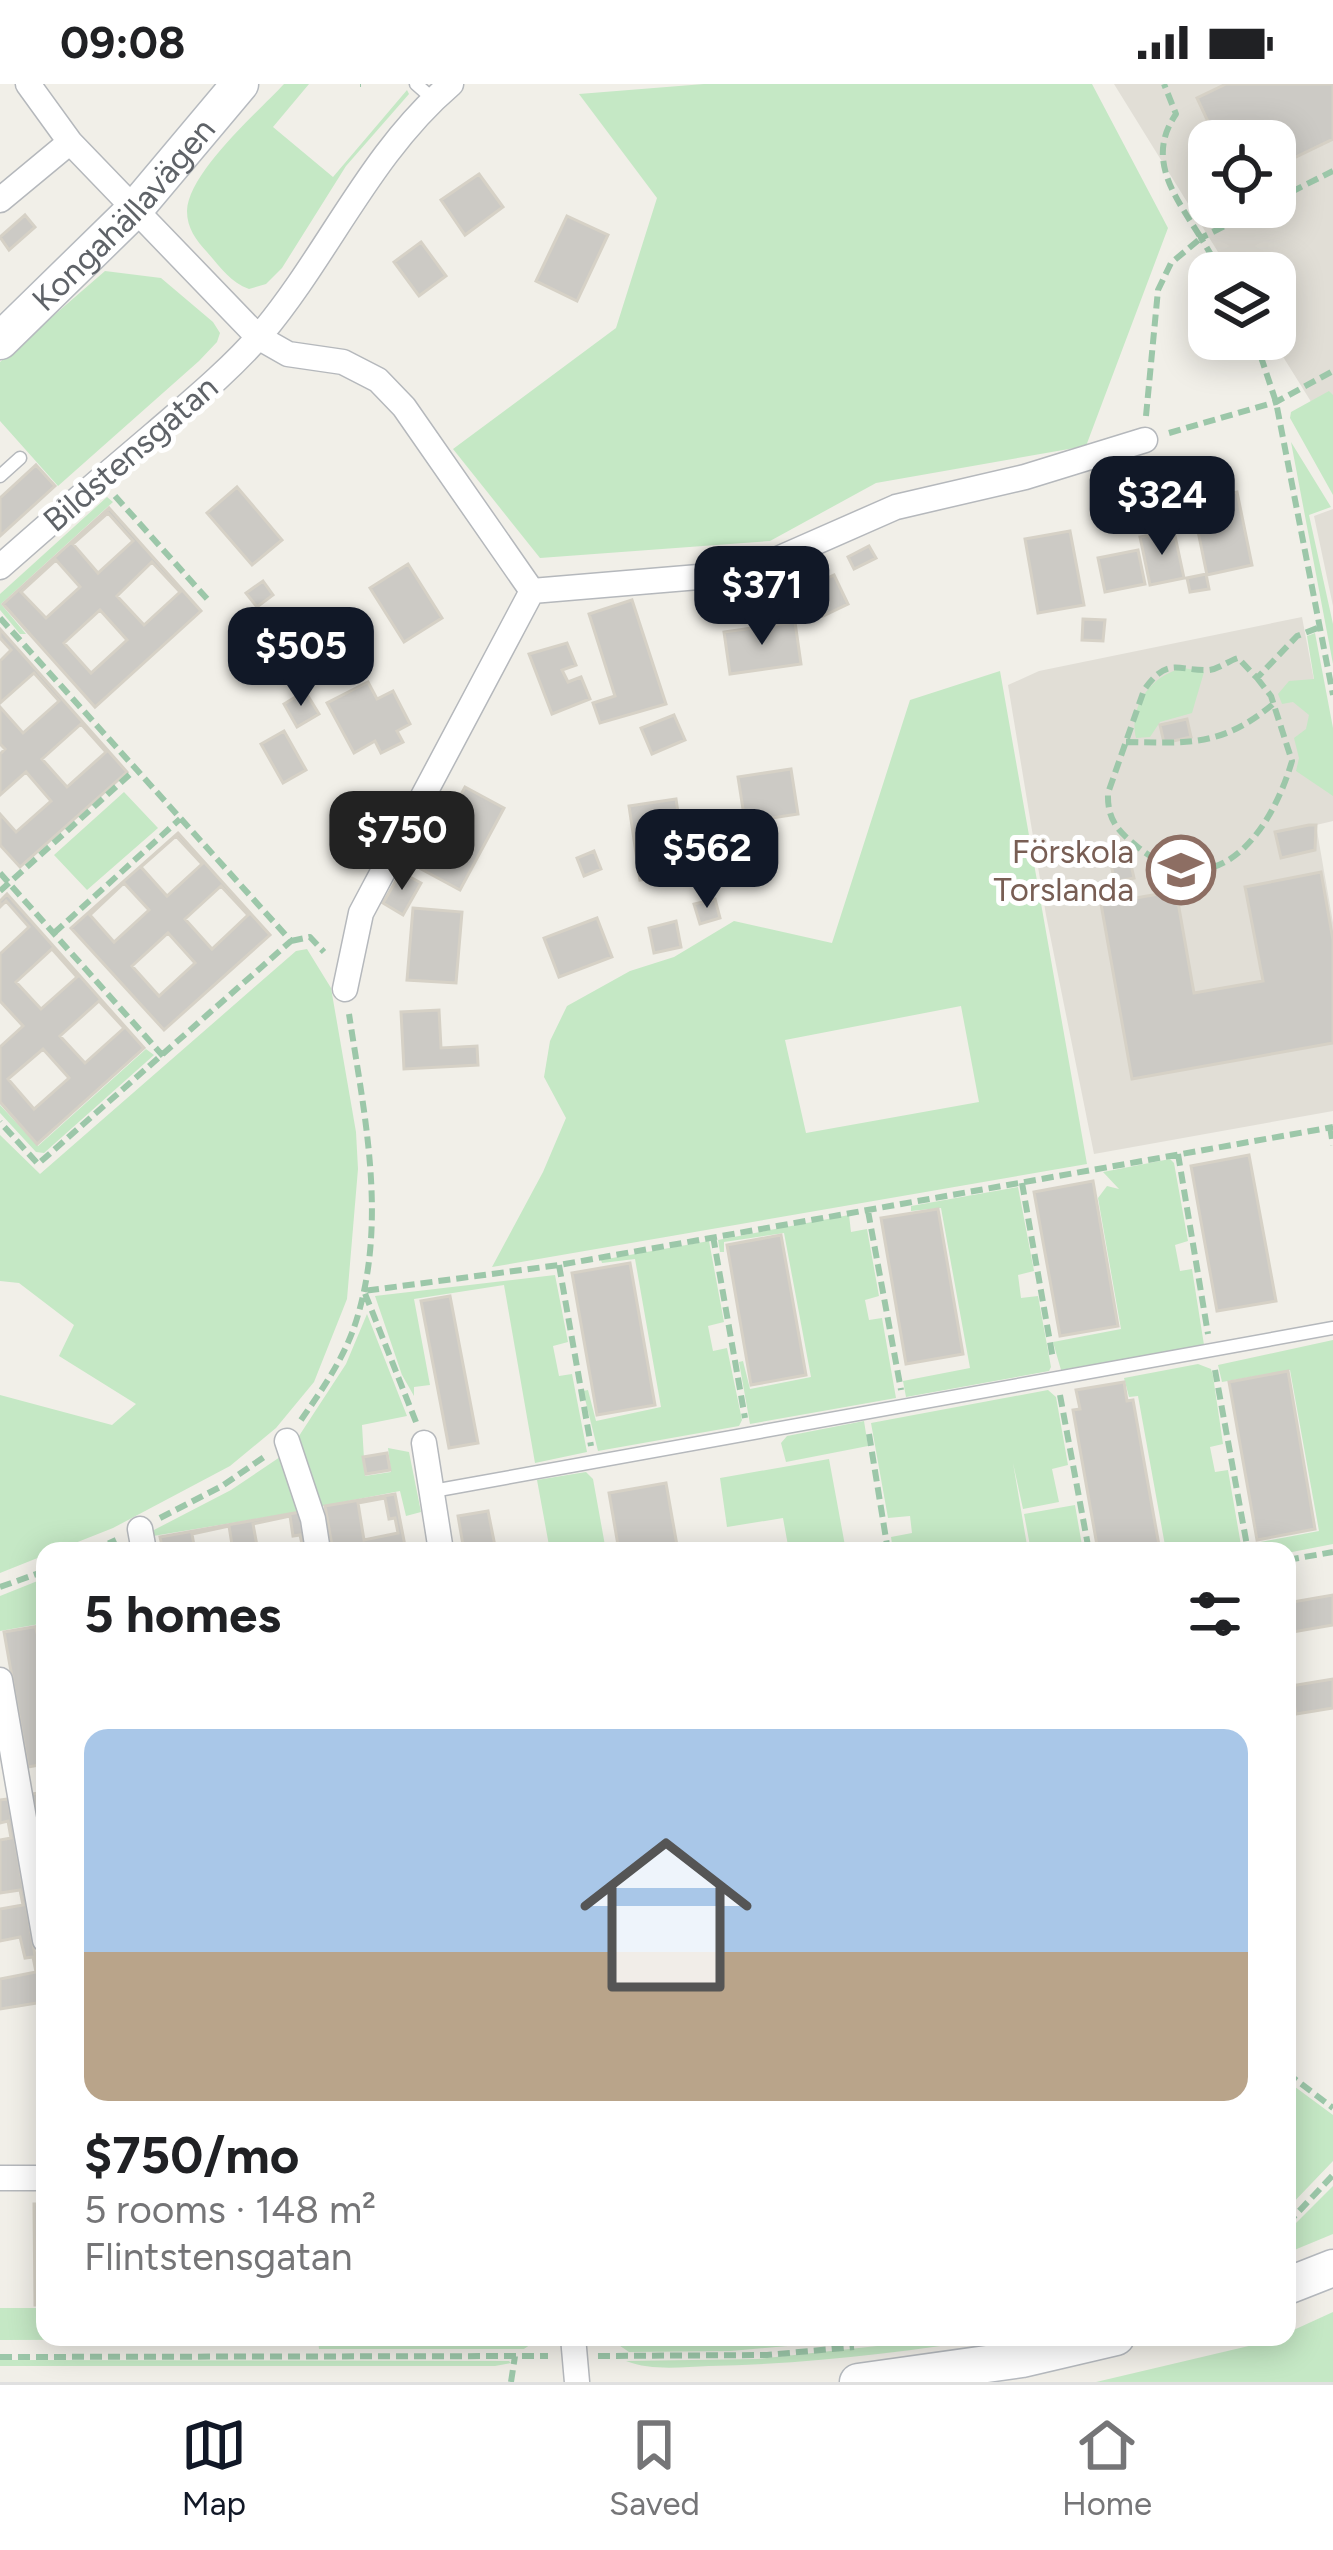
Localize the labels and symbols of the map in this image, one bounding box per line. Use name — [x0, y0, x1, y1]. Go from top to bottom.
street label: Kongahällavägen — [24, 110, 223, 319]
street label: Bildstensgatan — [35, 367, 225, 540]
pin: $324 — [1091, 456, 1233, 558]
pin: $371 — [691, 546, 833, 648]
pin: $505 — [230, 607, 372, 709]
pin: $750 — [331, 791, 473, 893]
pin: $562 — [636, 809, 778, 911]
place label: Förskola Torslanda — [993, 832, 1134, 909]
school or university icon: Förskola Torslanda — [1146, 835, 1216, 905]

